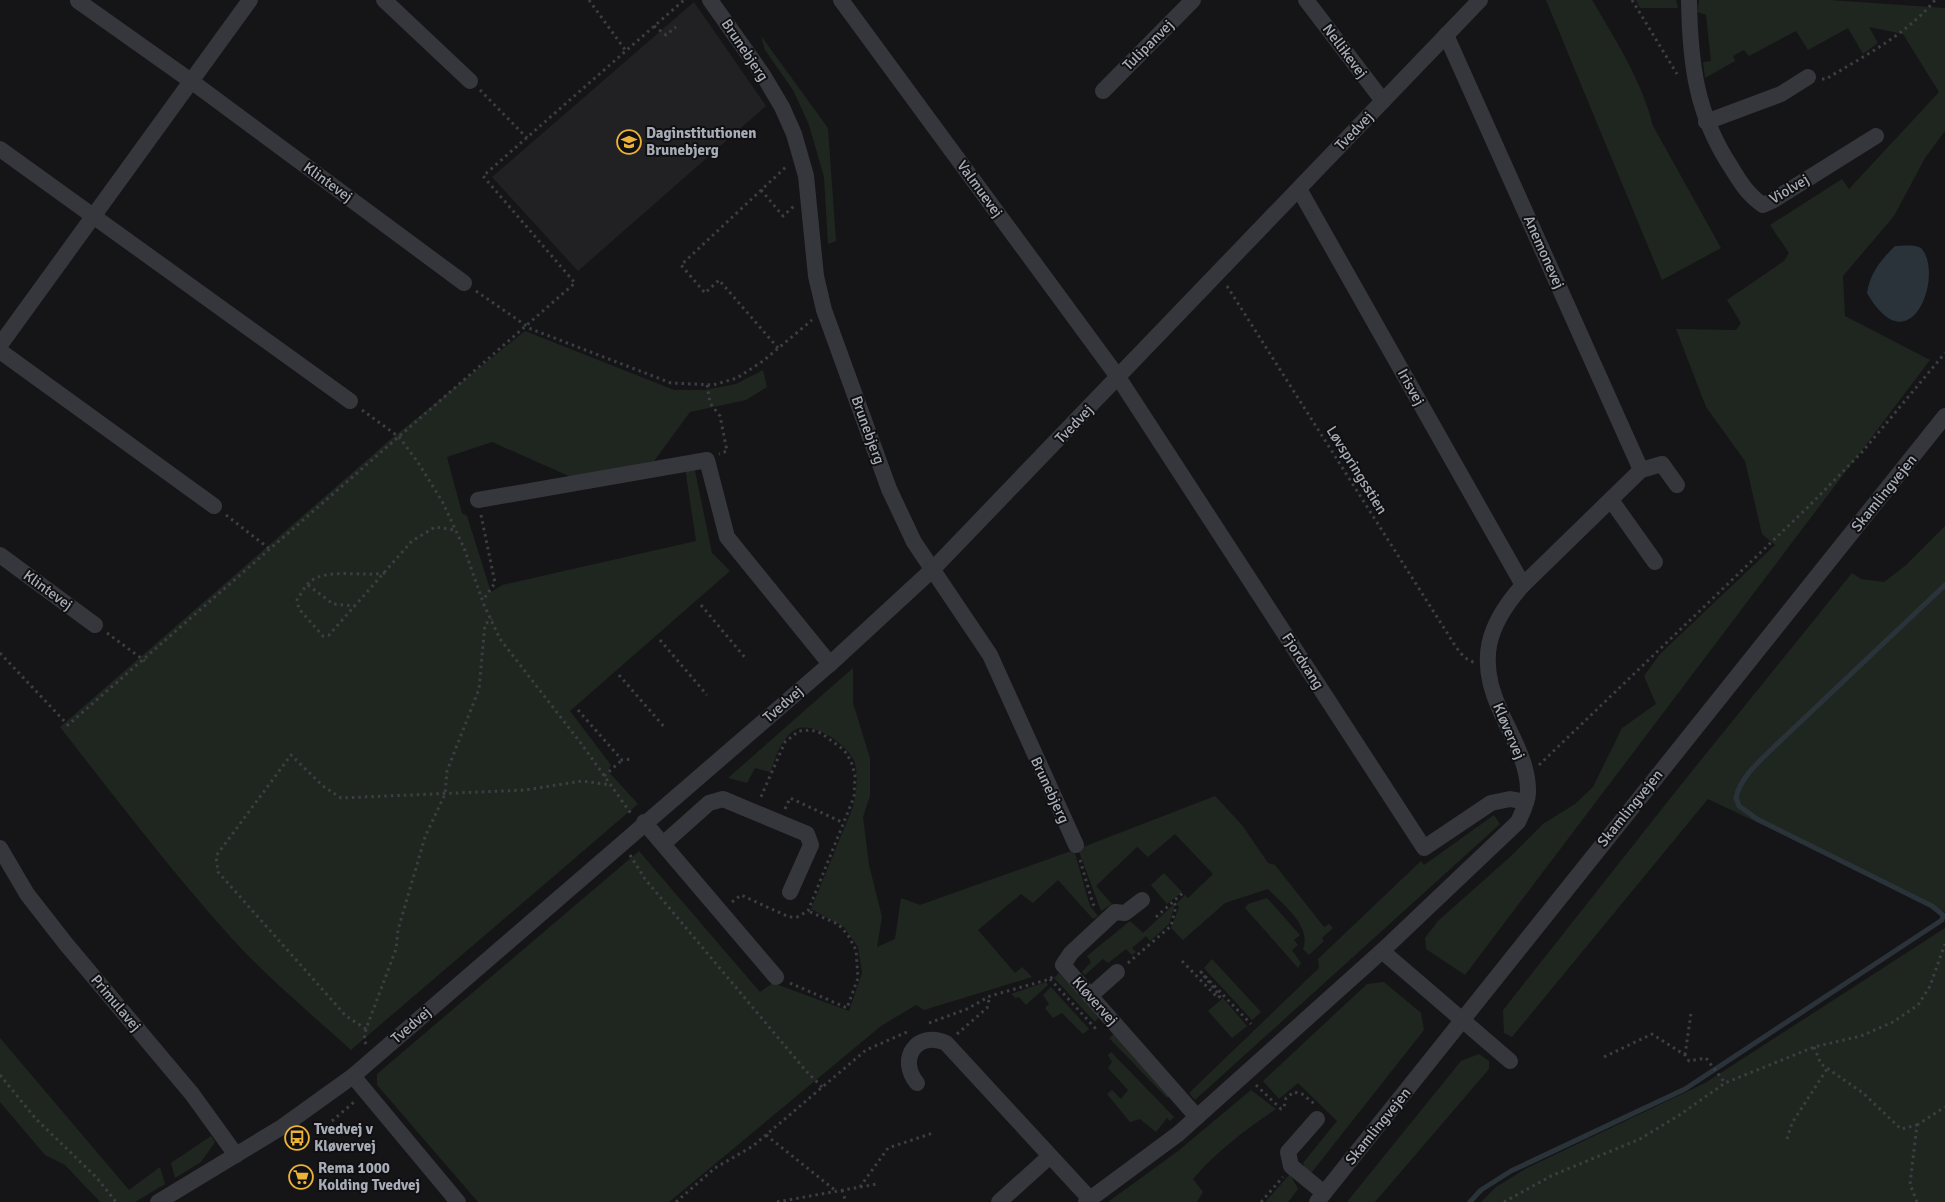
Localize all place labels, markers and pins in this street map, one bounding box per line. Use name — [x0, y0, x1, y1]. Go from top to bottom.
place label: Daginstitutionen Brunebjerg — [646, 124, 757, 159]
school or university icon: Daginstitutionen Brunebjerg — [616, 129, 642, 155]
place label: Tvedvej v Kløvervej — [314, 1120, 376, 1155]
bus stop icon: Tvedvej v Kløvervej — [284, 1125, 310, 1151]
place label: Rema 1000 Kolding Tvedvej — [318, 1159, 420, 1194]
supermarket icon: Rema 1000 Kolding Tvedvej — [288, 1164, 314, 1190]

